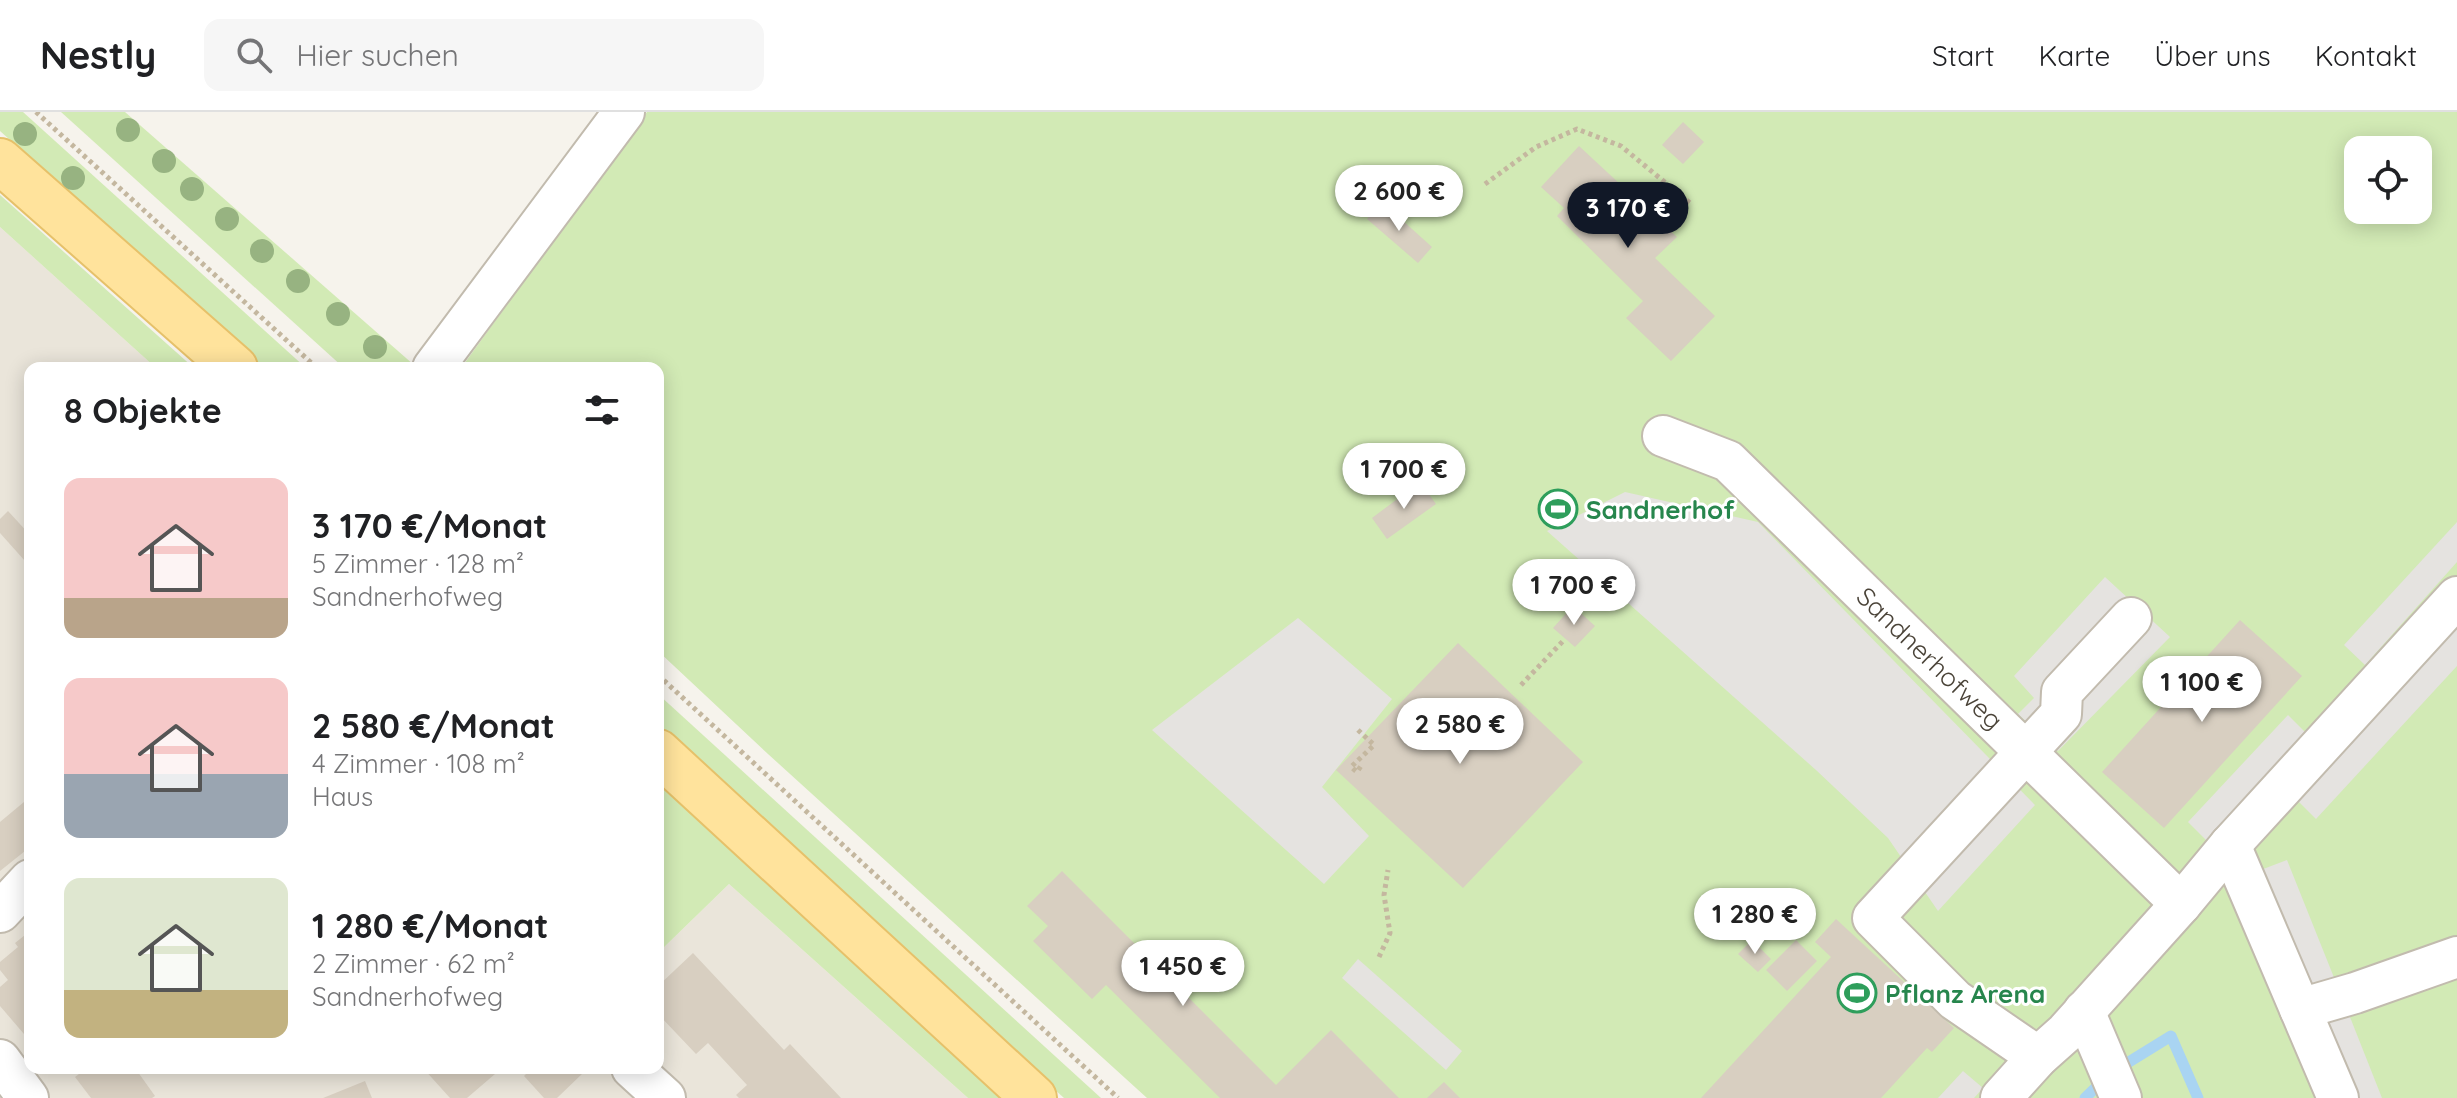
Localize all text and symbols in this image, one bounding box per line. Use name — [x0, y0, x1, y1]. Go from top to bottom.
search box — [204, 19, 764, 91]
text: Nestly — [40, 31, 156, 79]
icon: search — [232, 33, 276, 77]
text: Hier suchen — [296, 36, 459, 74]
text: Start — [1932, 38, 1994, 73]
text: Karte — [2038, 38, 2110, 73]
text: Über uns — [2154, 38, 2271, 73]
text: Kontakt — [2315, 38, 2417, 73]
map controls — [2344, 136, 2432, 224]
button: locate — [2344, 136, 2432, 224]
pin: 2 600 € — [1325, 165, 1473, 233]
text: 2 600 € — [1353, 174, 1445, 207]
pin: 3 170 € — [1554, 182, 1702, 250]
text: 3 170 € — [1585, 191, 1671, 224]
icon: filters — [580, 388, 624, 432]
text: 8 Objekte — [64, 389, 222, 432]
pin: 1 700 € — [1330, 443, 1478, 511]
text: 1 700 € — [1360, 452, 1448, 485]
sports icon: Sandnerhof — [1537, 488, 1579, 530]
place label: Sandnerhof — [1586, 493, 1735, 526]
text: 3 170 €/Monat — [312, 504, 547, 547]
icon: home — [128, 510, 224, 606]
text: 5 Zimmer · 128 m² — [312, 547, 524, 580]
pin: 1 700 € — [1500, 559, 1648, 627]
text: 1 700 € — [1530, 568, 1618, 601]
text: Sandnerhofweg — [312, 580, 503, 613]
street label: Sandnerhofweg — [1850, 580, 2010, 736]
pin: 1 100 € — [2128, 656, 2276, 724]
text: 1 100 € — [2160, 665, 2244, 698]
pin: 2 580 € — [1386, 698, 1534, 766]
text: 2 580 €/Monat — [312, 704, 555, 747]
text: 2 580 € — [1415, 707, 1505, 740]
icon: home — [128, 710, 224, 806]
text: 4 Zimmer · 108 m² — [312, 747, 525, 780]
text: Haus — [312, 780, 373, 813]
pin: 1 280 € — [1681, 888, 1829, 956]
text: 1 280 € — [1712, 897, 1798, 930]
text: 1 280 €/Monat — [312, 904, 548, 947]
icon: home — [128, 910, 224, 1006]
pin: 1 450 € — [1109, 940, 1257, 1008]
text: 2 Zimmer · 62 m² — [312, 947, 515, 980]
text: 1 450 € — [1139, 949, 1227, 982]
sports icon: Pflanz Arena — [1836, 972, 1878, 1014]
place label: Pflanz Arena — [1885, 977, 2045, 1010]
text: Sandnerhofweg — [312, 980, 503, 1013]

